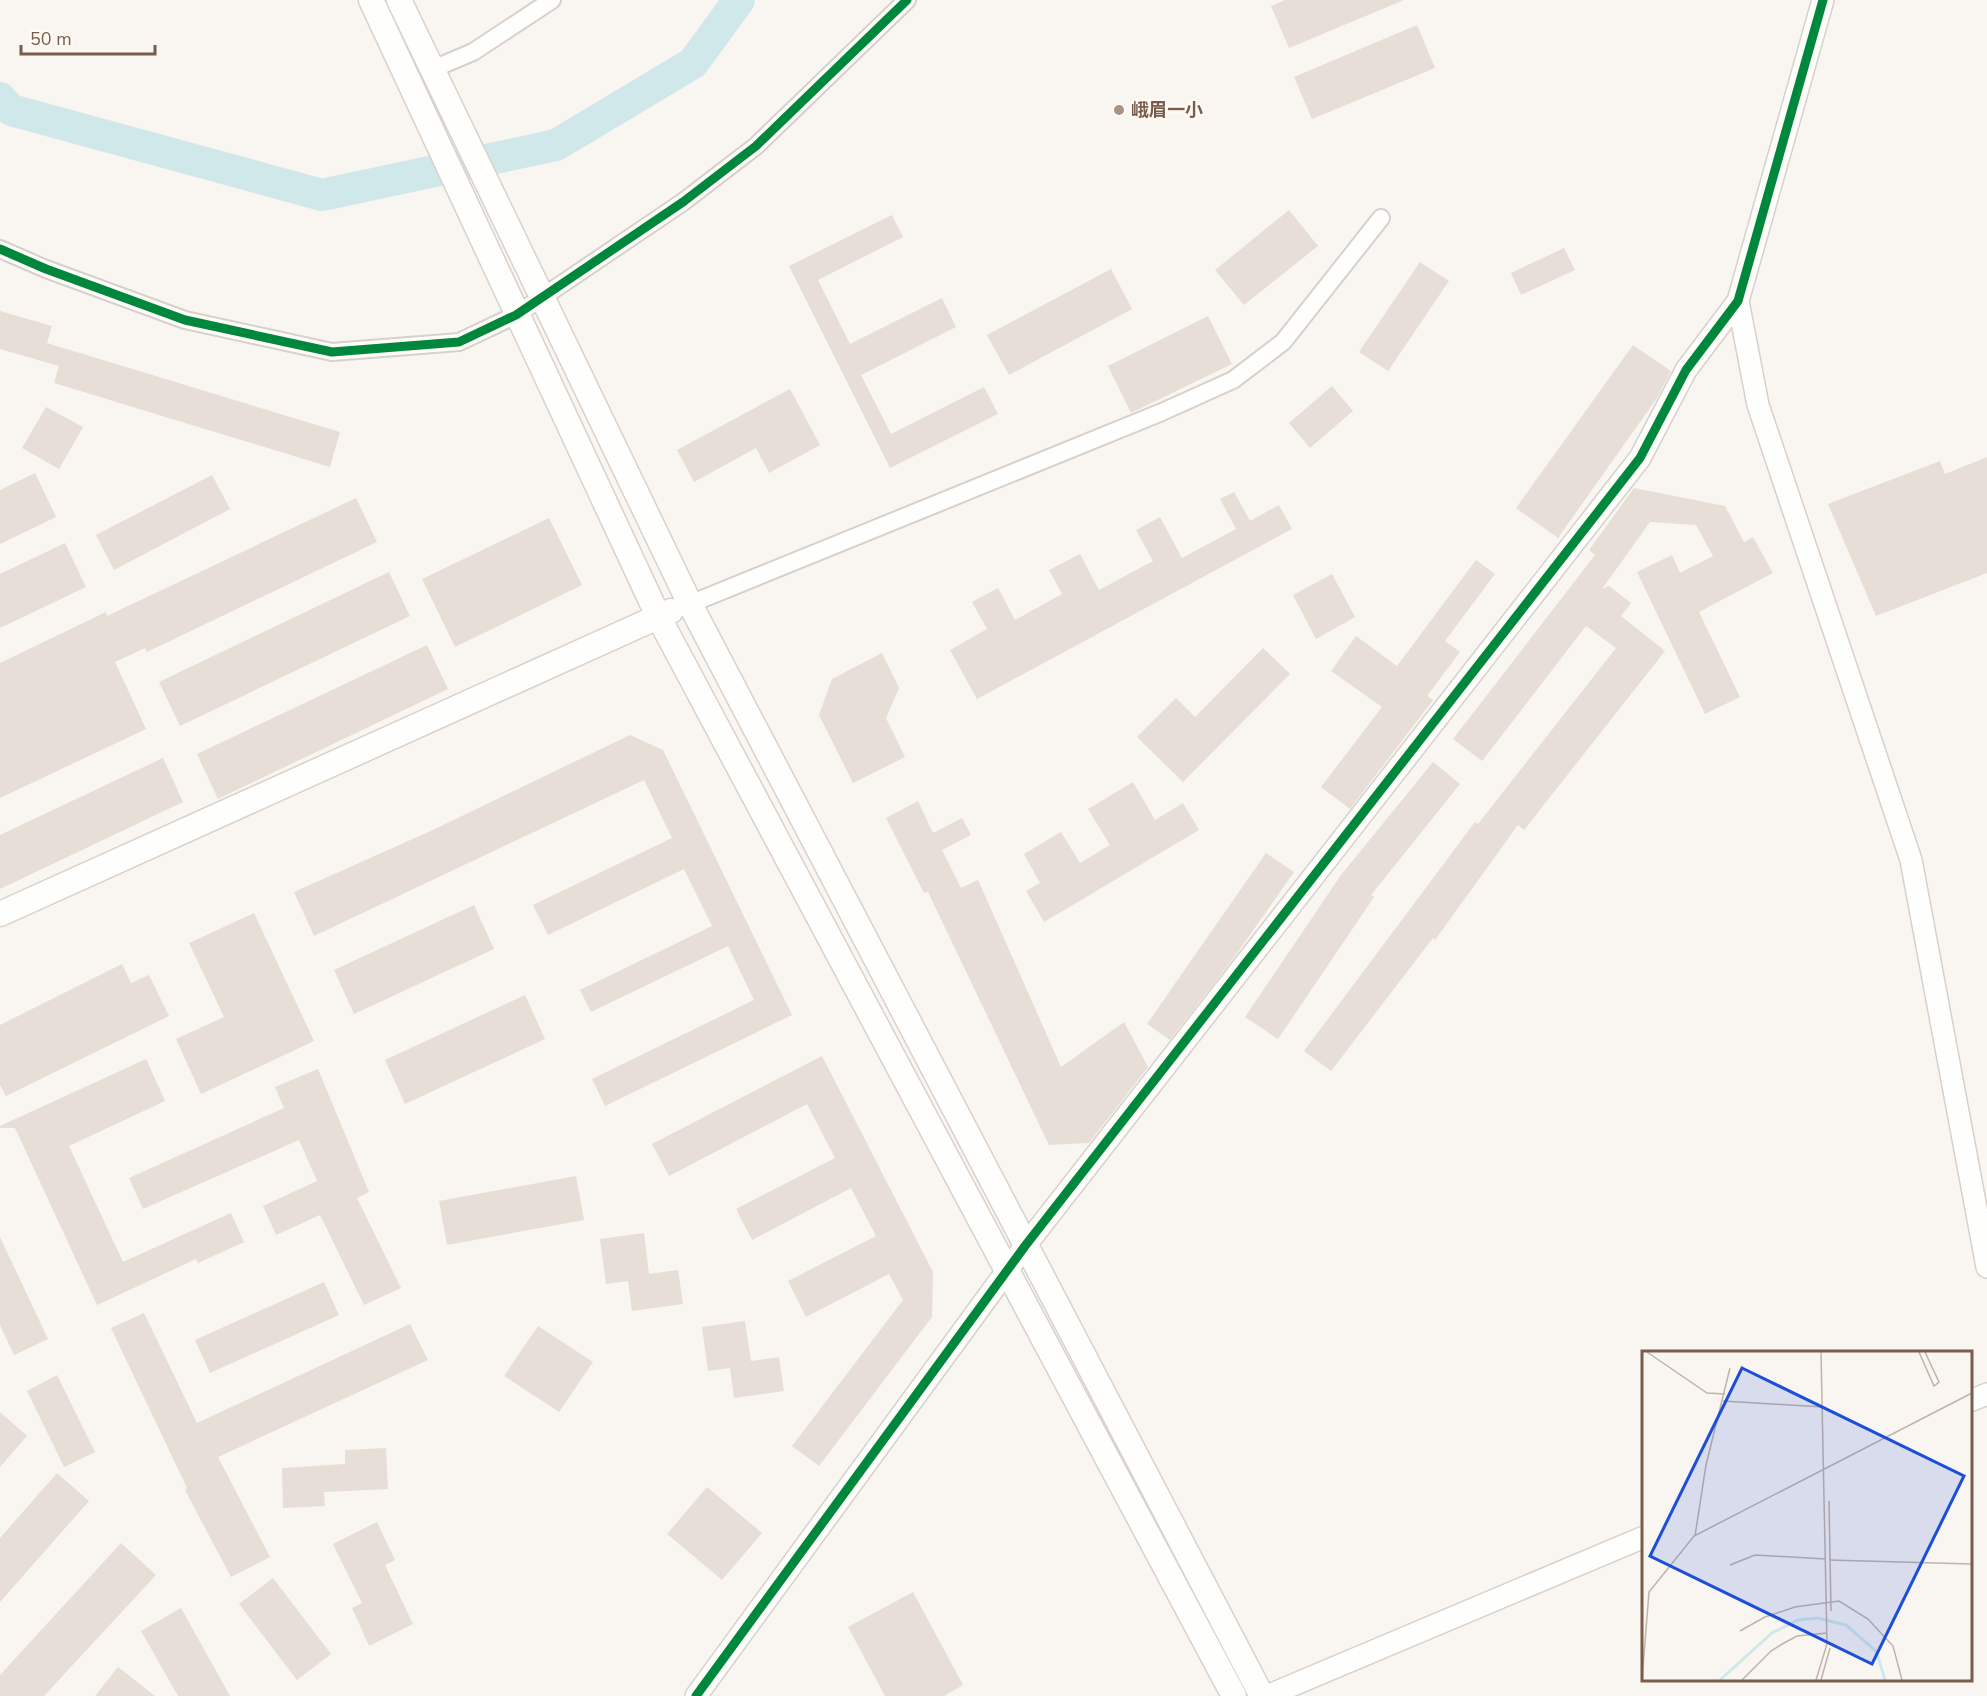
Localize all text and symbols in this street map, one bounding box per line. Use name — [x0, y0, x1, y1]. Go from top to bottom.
scale bar — [21, 18, 154, 56]
text: 50 m — [30, 27, 72, 51]
place label: 峨眉一小 — [1131, 98, 1203, 122]
marker: 峨眉一小 — [1112, 103, 1126, 117]
inset map — [1642, 1351, 1972, 1681]

